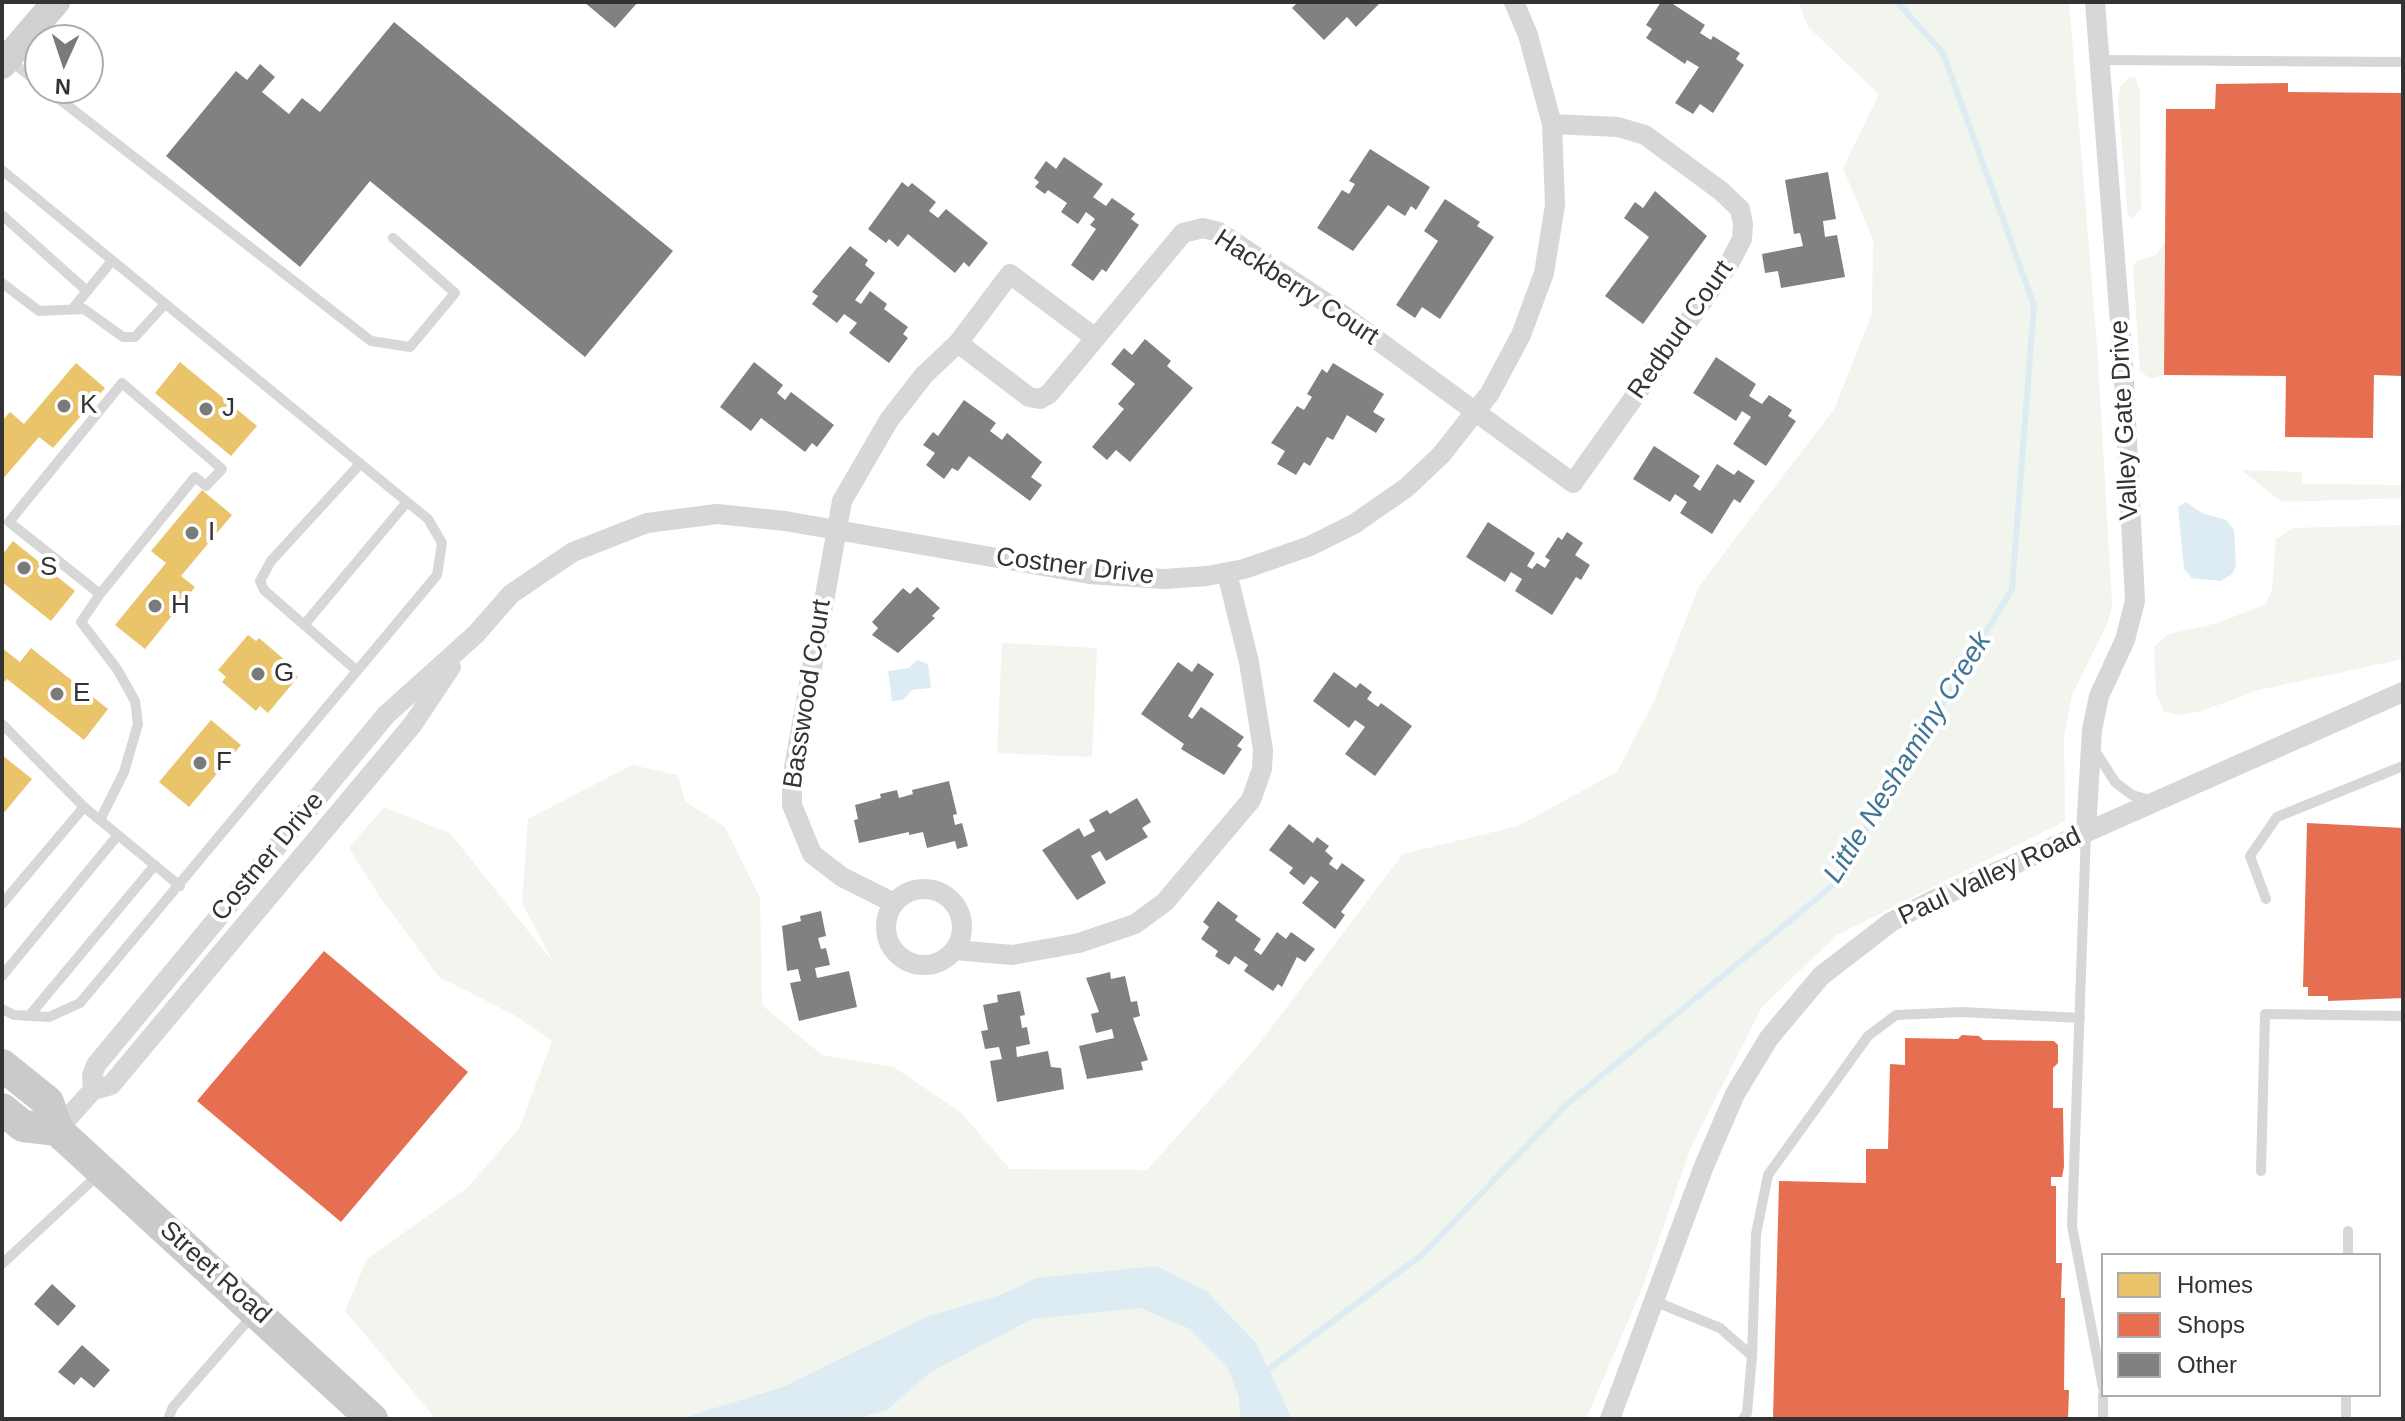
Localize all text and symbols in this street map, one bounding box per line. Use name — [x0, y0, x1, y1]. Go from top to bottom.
north arrow — [24, 24, 104, 104]
text: N — [54, 74, 71, 99]
street label: Hackberry Court — [1208, 223, 1384, 353]
street label: Redbud Court — [1622, 255, 1740, 405]
street label: Valley Gate Drive — [2104, 319, 2146, 521]
place label: K — [80, 390, 97, 422]
place label: J — [222, 393, 235, 425]
marker: K — [55, 397, 73, 415]
marker: J — [197, 400, 215, 418]
place label: I — [208, 517, 215, 549]
marker: I — [183, 524, 201, 542]
street label: Costner Drive — [994, 542, 1156, 592]
place label: S — [40, 552, 57, 584]
marker: S — [15, 559, 33, 577]
place label: H — [171, 590, 190, 622]
marker: H — [146, 597, 164, 615]
street label: Basswood Court — [778, 597, 838, 791]
water label: Little Neshaminy Creek — [1817, 626, 1999, 890]
place label: G — [274, 658, 294, 690]
marker: G — [249, 665, 267, 683]
place label: E — [73, 678, 90, 710]
marker: E — [48, 685, 66, 703]
place label: F — [216, 747, 232, 779]
marker: F — [191, 754, 209, 772]
street label: Costner Drive — [205, 786, 331, 928]
street label: Paul Valley Road — [1894, 821, 2086, 933]
street label: Street Road — [153, 1215, 277, 1331]
legend — [2101, 1253, 2381, 1397]
text: Homes — [2177, 1271, 2253, 1298]
text: Shops — [2177, 1311, 2245, 1338]
text: Other — [2177, 1351, 2237, 1378]

